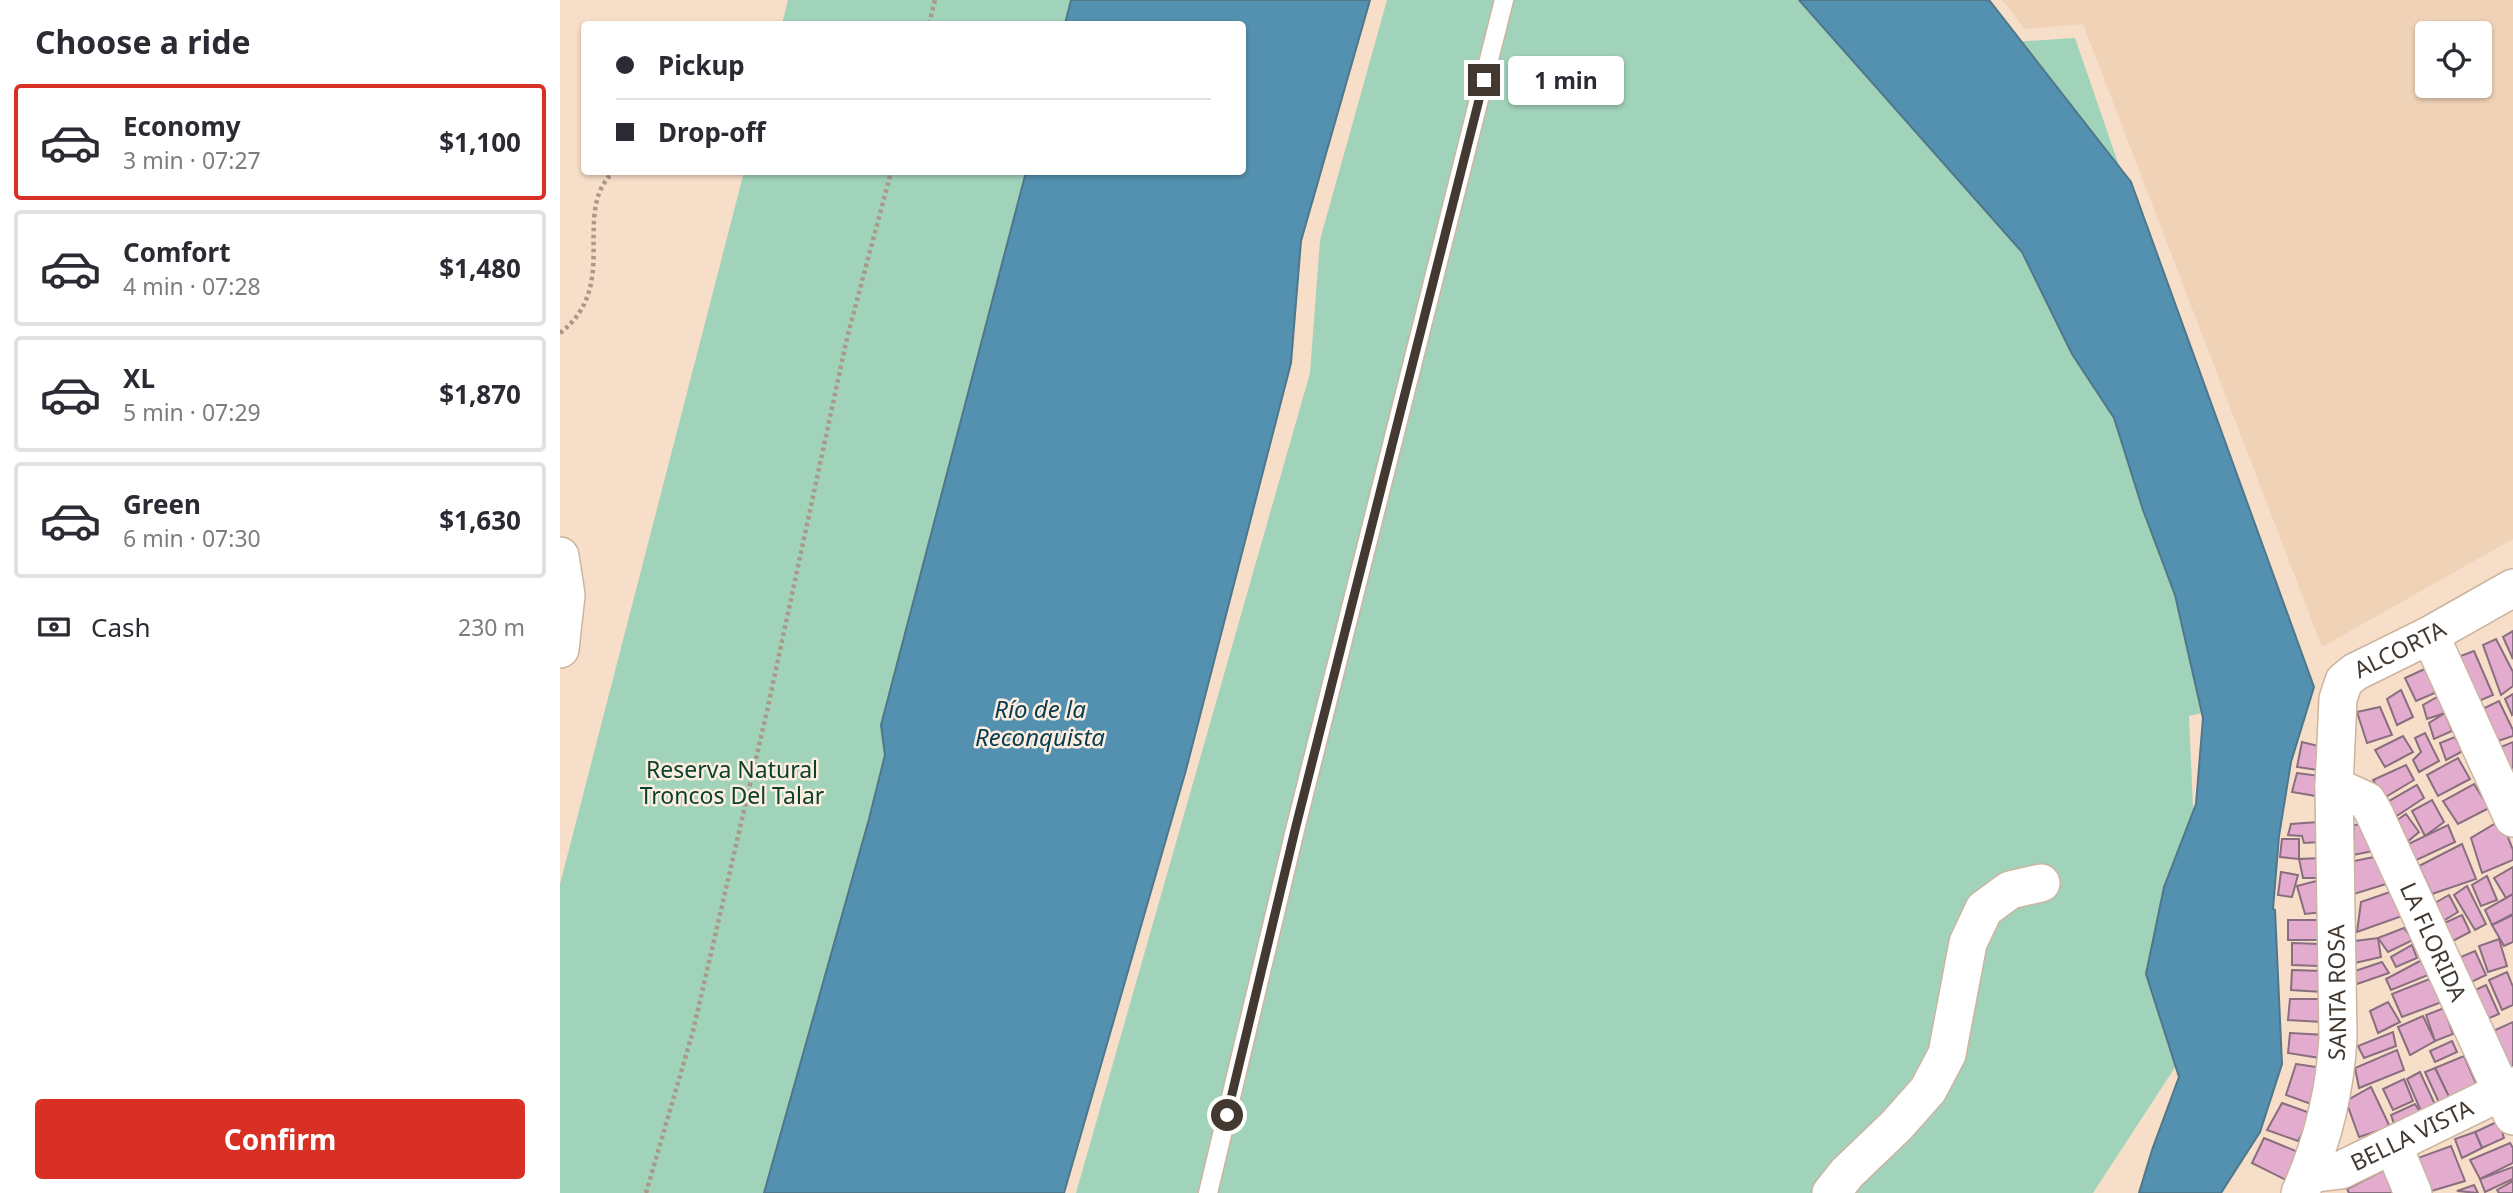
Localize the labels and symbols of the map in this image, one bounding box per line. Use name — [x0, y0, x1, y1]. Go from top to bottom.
callout: 1 min — [1508, 56, 1624, 104]
route end — [1468, 64, 1500, 96]
street label: ALCORTA — [2348, 612, 2451, 685]
water label: Río de la Reconquista — [975, 692, 1105, 753]
park label: Reserva Natural Troncos Del Talar — [640, 753, 825, 811]
street label: LA FLORIDA — [2393, 877, 2475, 1006]
street label: SANTA ROSA — [2319, 924, 2353, 1062]
street label: BELLA VISTA — [2345, 1091, 2478, 1178]
route start — [1211, 1099, 1243, 1131]

